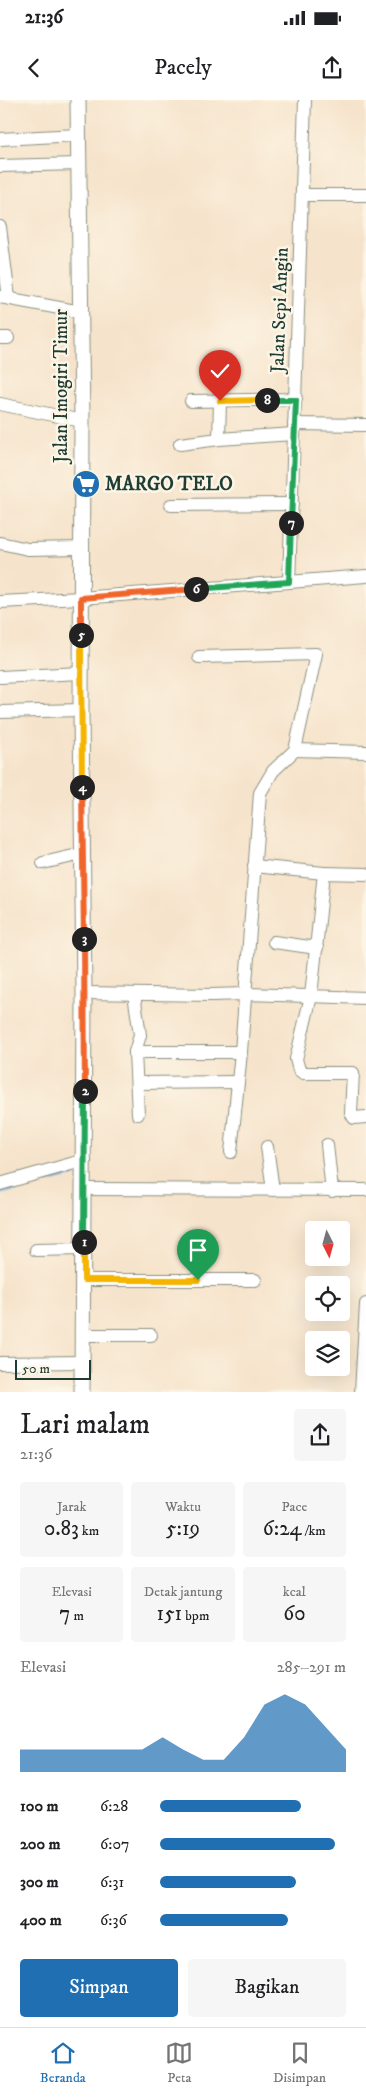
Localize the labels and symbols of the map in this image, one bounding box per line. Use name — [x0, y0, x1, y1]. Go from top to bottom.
street label: Jalan Sepi Angin — [266, 247, 294, 375]
street label: Jalan Imogiri Timur — [50, 309, 73, 465]
pin — [199, 350, 241, 401]
pin: 8 — [254, 388, 280, 412]
supermarket icon: MARGO TELO — [71, 469, 101, 499]
place label: MARGO TELO — [105, 473, 233, 496]
pin: 7 — [278, 510, 304, 536]
pin: 6 — [184, 576, 208, 602]
pin: 5 — [68, 622, 94, 648]
pin: 4 — [70, 774, 94, 800]
pin: 3 — [72, 926, 96, 952]
pin: 2 — [72, 1078, 98, 1104]
north arrow — [305, 1221, 350, 1266]
pin — [177, 1229, 219, 1280]
pin: 1 — [72, 1230, 96, 1254]
scale bar — [15, 1357, 91, 1380]

